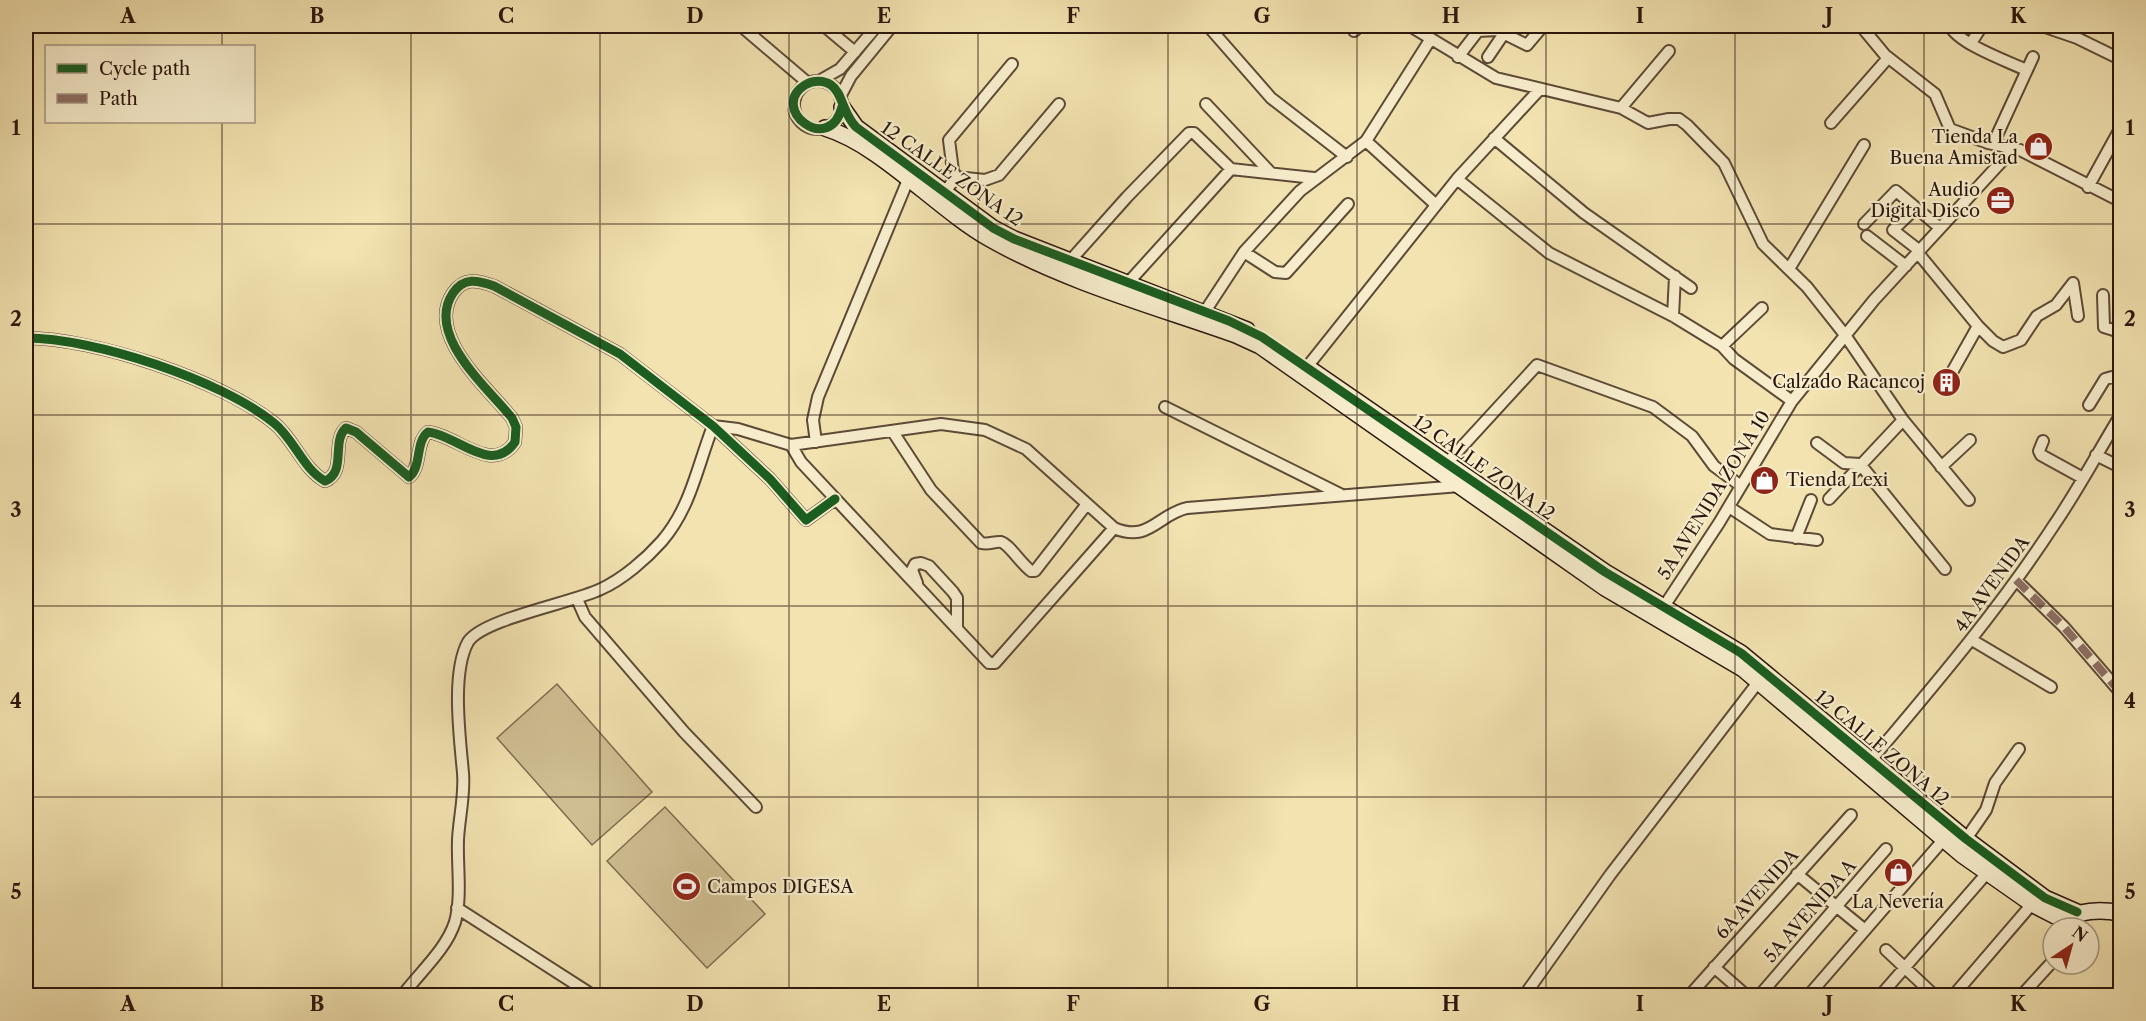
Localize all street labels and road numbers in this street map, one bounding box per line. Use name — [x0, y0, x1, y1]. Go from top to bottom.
street label: 12 CALLE ZONA 12 — [877, 117, 1027, 231]
street label: 5A AVENIDA ZONA 10 — [1653, 406, 1775, 584]
street label: 12 CALLE ZONA 12 — [1409, 411, 1559, 525]
street label: 4A AVENIDA — [1950, 531, 2035, 636]
street label: 12 CALLE ZONA 12 — [1811, 686, 1953, 810]
street label: 6A AVENIDA — [1711, 844, 1804, 944]
street label: 5A AVENIDA A — [1759, 854, 1861, 967]

